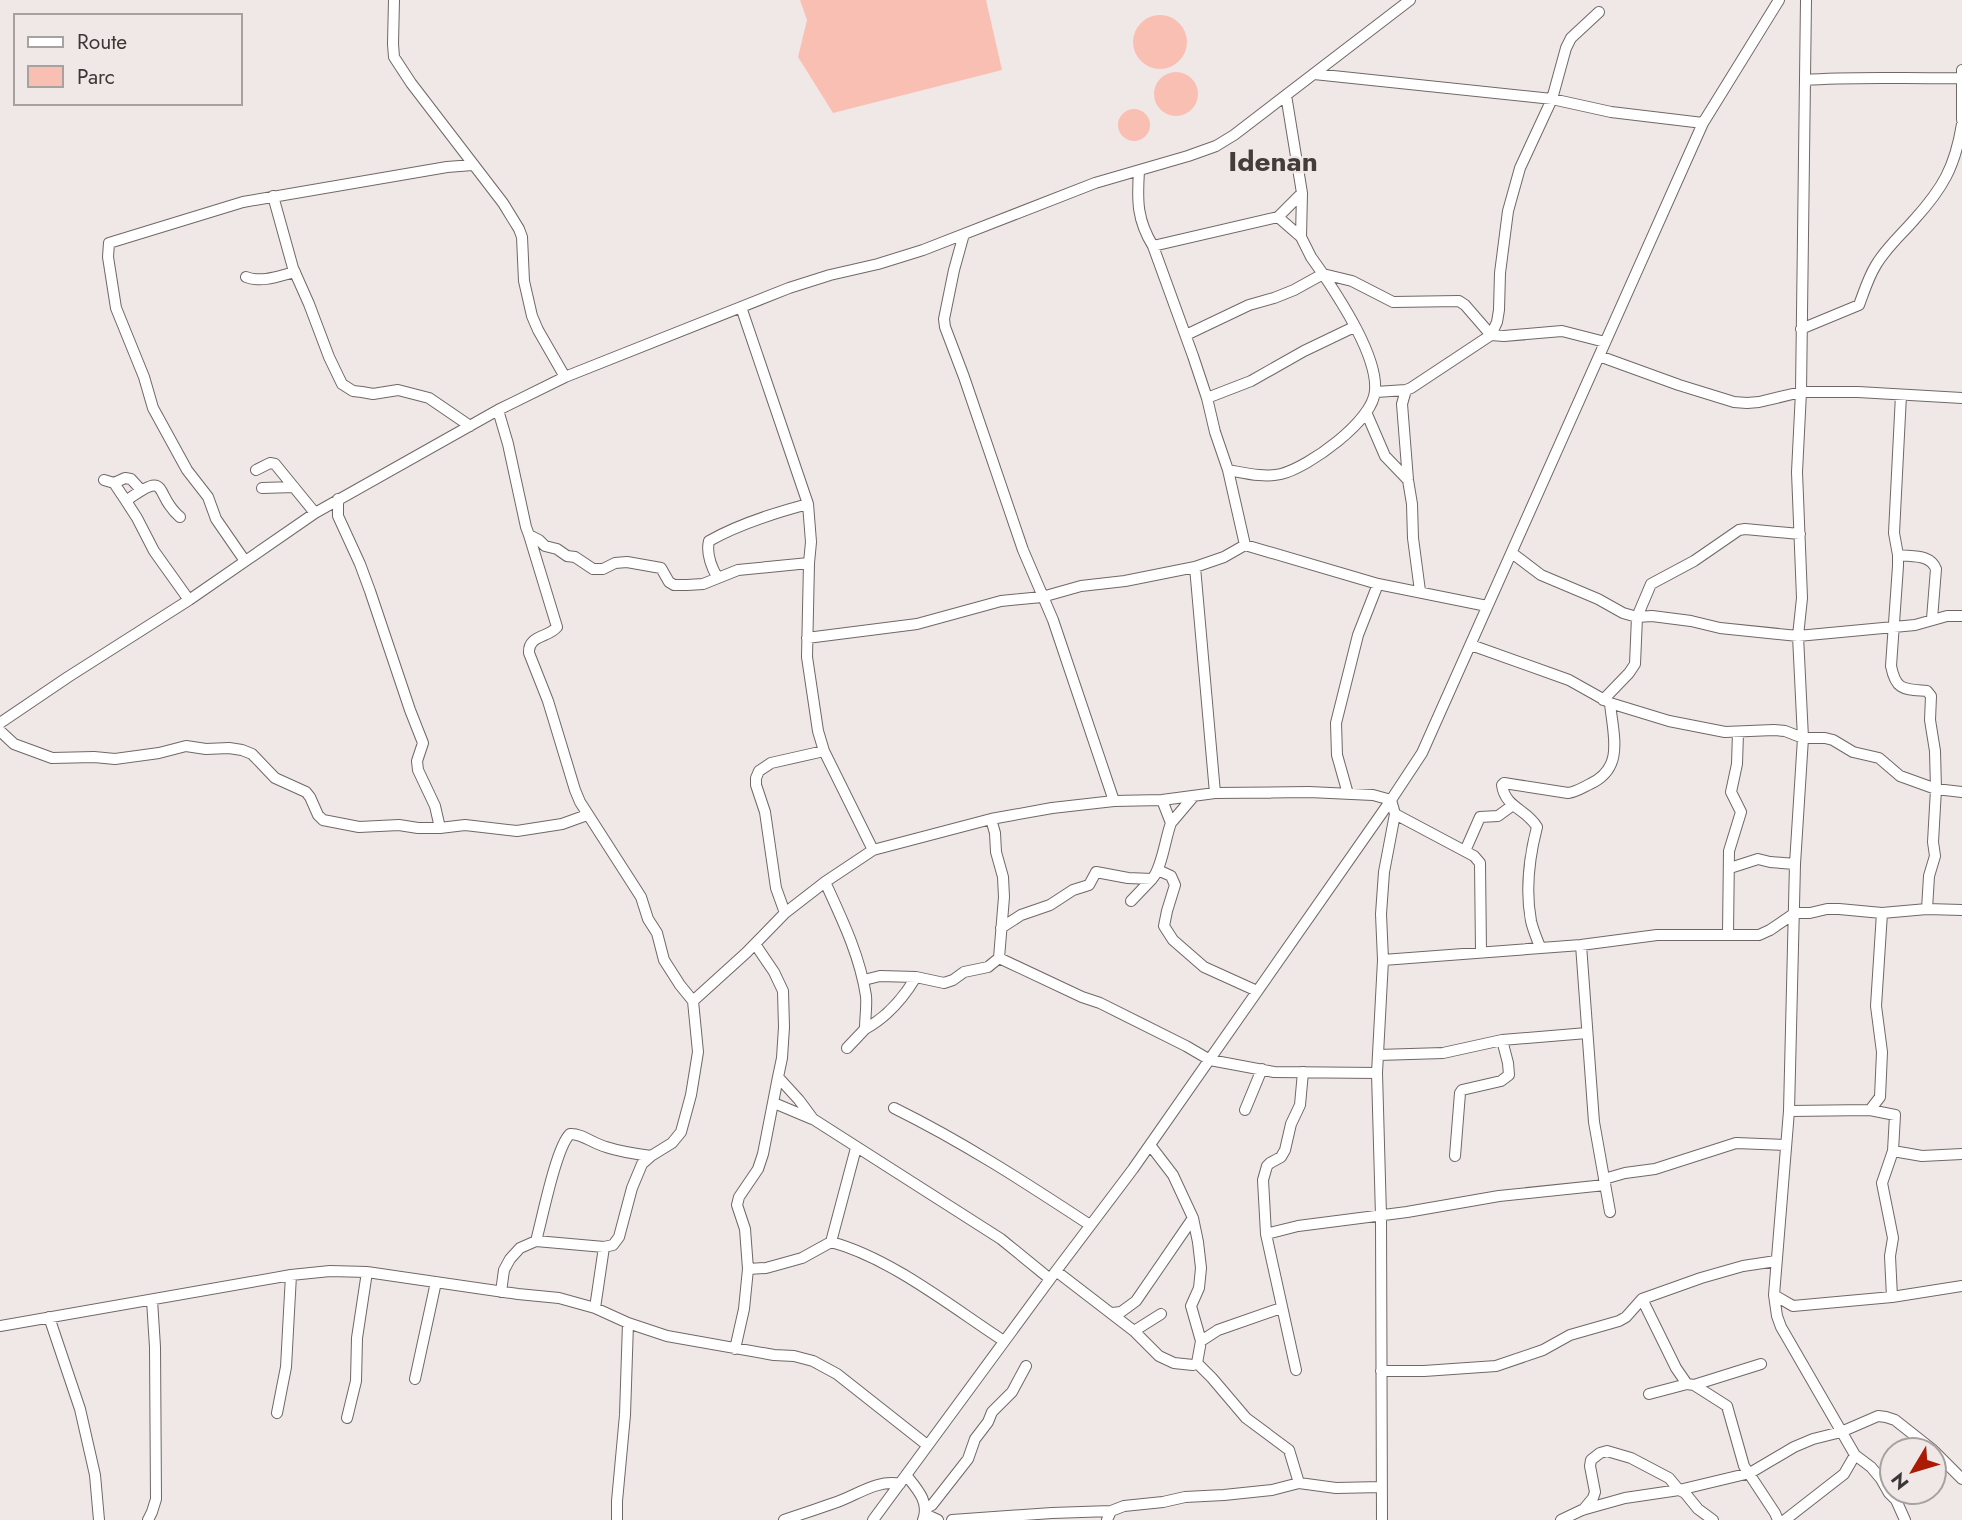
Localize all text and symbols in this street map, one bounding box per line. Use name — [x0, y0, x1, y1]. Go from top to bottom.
legend — [14, 14, 242, 105]
text: Route — [77, 27, 127, 57]
text: Parc — [77, 62, 115, 92]
district label: Idenan — [1228, 141, 1318, 182]
north arrow — [1878, 1436, 1948, 1506]
text: N — [1885, 1467, 1915, 1495]

